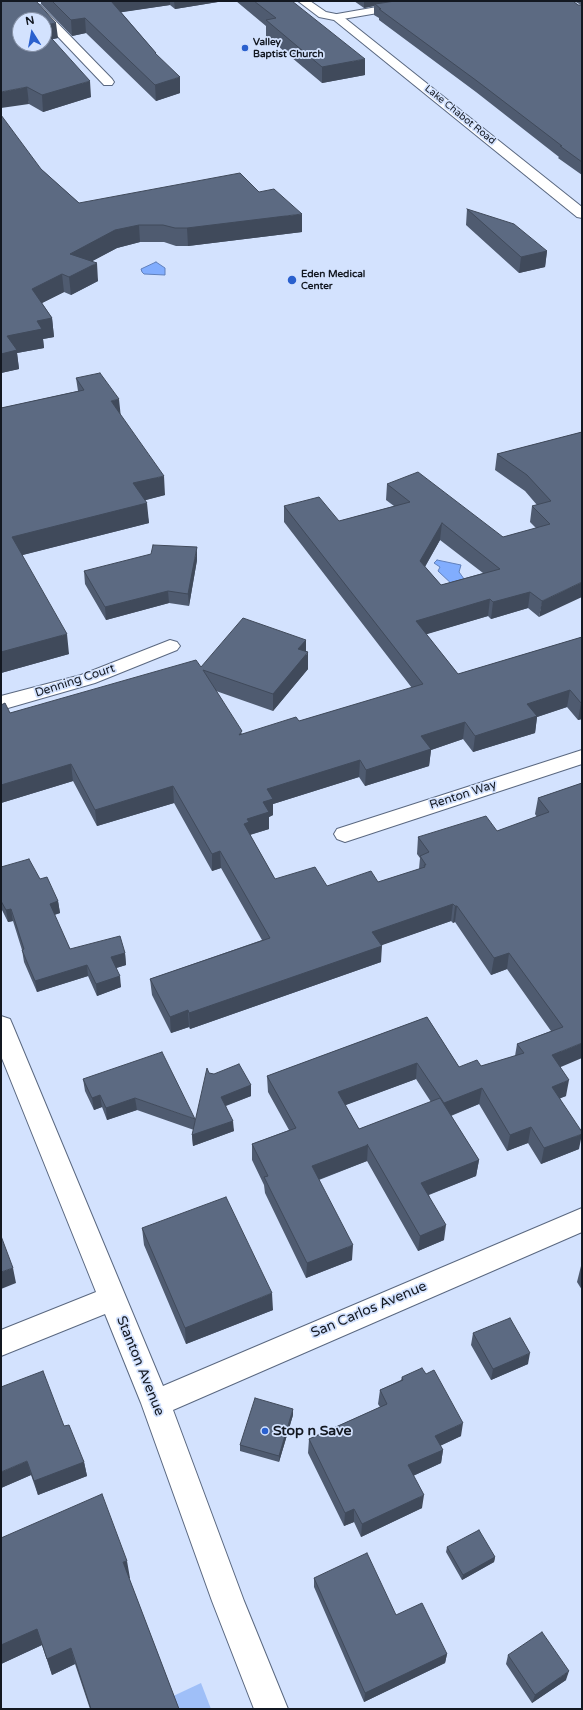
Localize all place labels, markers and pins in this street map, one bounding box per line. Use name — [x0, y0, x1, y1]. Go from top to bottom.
place label: Valley Baptist Church — [253, 36, 323, 60]
marker: Valley Baptist Church — [240, 43, 250, 53]
place label: Eden Medical Center — [301, 268, 365, 292]
marker: Eden Medical Center — [286, 274, 298, 286]
place label: Stop n Save — [273, 1423, 351, 1439]
marker: Stop n Save — [260, 1426, 270, 1436]

